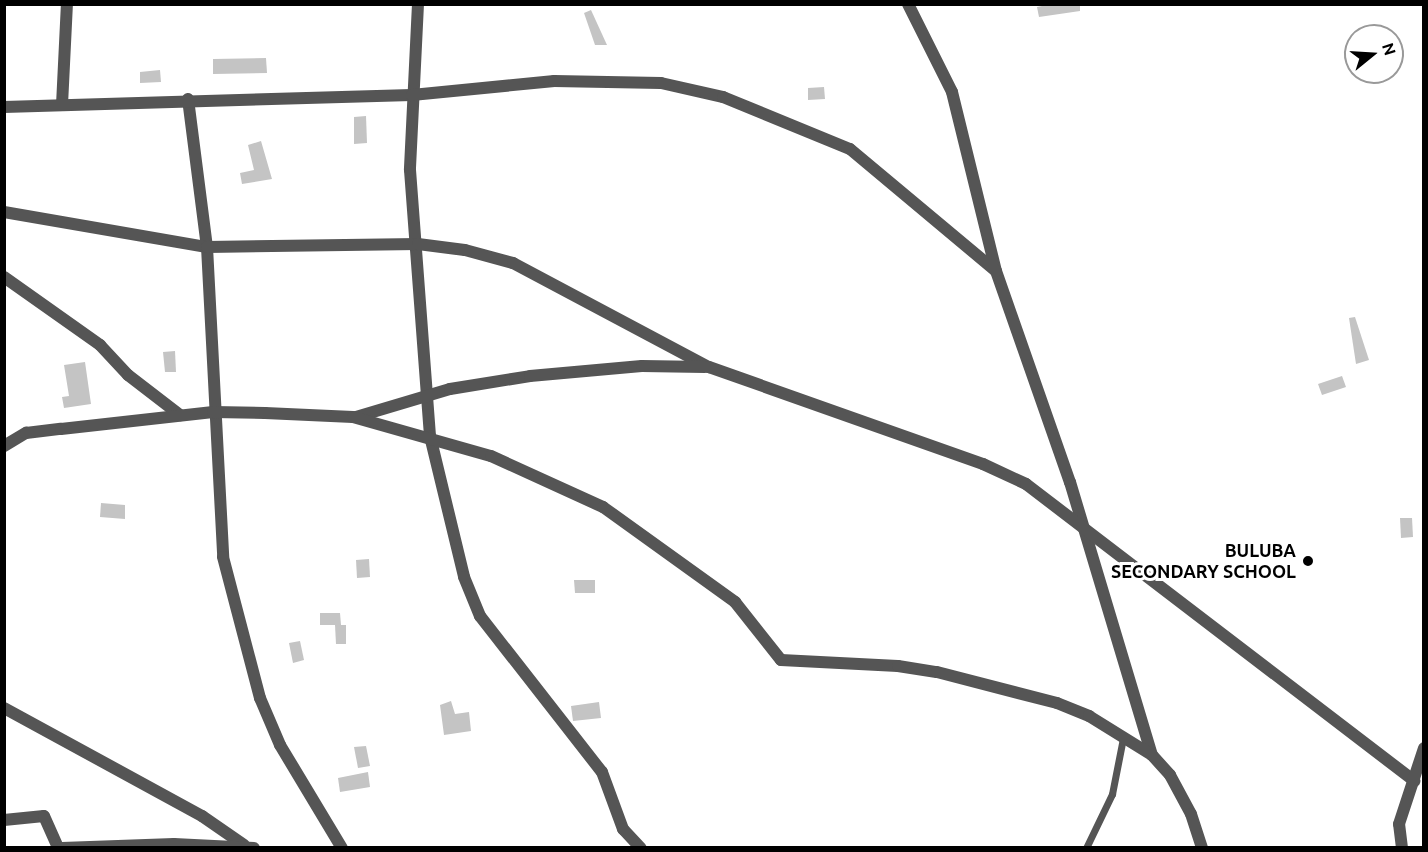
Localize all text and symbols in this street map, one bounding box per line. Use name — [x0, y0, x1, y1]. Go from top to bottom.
north arrow — [1344, 24, 1404, 84]
text: N — [1379, 41, 1400, 58]
place label: BULUBA SECONDARY SCHOOL — [1111, 540, 1296, 582]
marker: BULUBA SECONDARY SCHOOL — [1301, 554, 1315, 568]

